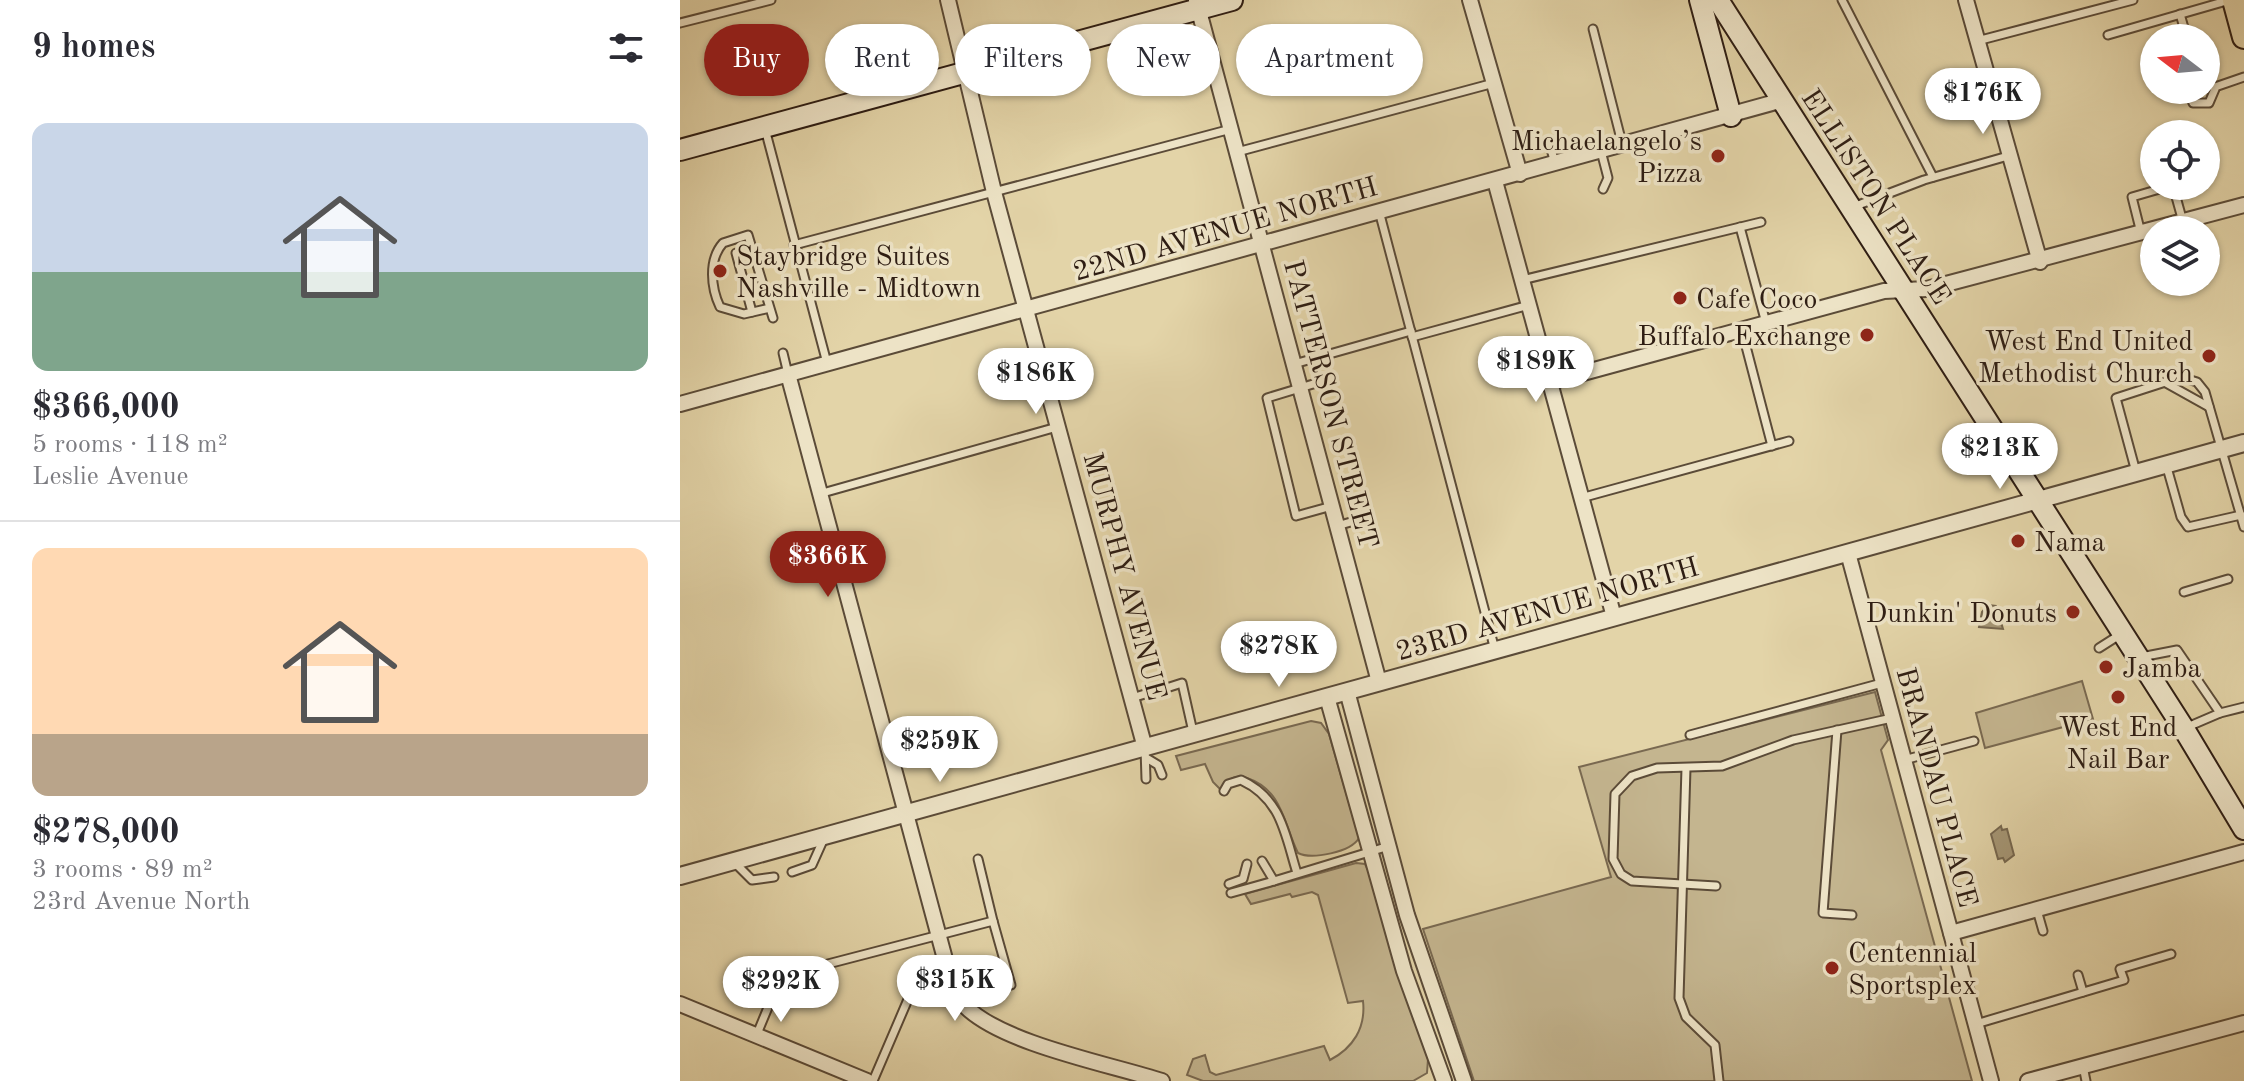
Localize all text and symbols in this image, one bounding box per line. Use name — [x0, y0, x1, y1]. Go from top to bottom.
chip: Buy — [704, 24, 809, 96]
chip: Rent — [825, 24, 939, 96]
chip: Filters — [955, 24, 1091, 96]
chip: New — [1107, 24, 1220, 96]
chip: Apartment — [1236, 24, 1423, 96]
north arrow — [2140, 24, 2220, 104]
map controls — [2140, 24, 2220, 296]
icon: filters — [604, 26, 648, 70]
text: 9 homes — [32, 31, 155, 65]
pin: $176K — [1927, 68, 2039, 136]
text: $176K — [1943, 81, 2023, 107]
street label: ELLISTON PLACE — [1795, 85, 1954, 310]
button: locate — [2140, 120, 2220, 200]
place label: Michaelangelo’s Pizza — [1511, 129, 1702, 189]
marker: Michaelangelo’s Pizza — [1709, 147, 1727, 165]
street label: 22ND AVENUE NORTH — [1070, 174, 1381, 288]
icon: home — [268, 175, 412, 319]
button: layers — [2140, 216, 2220, 296]
place label: Staybridge Suites Nashville - Midtown — [736, 244, 981, 304]
street label: PATTERSON STREET — [1277, 257, 1381, 552]
marker: Staybridge Suites Nashville - Midtown — [711, 262, 729, 280]
place label: Cafe Coco — [1696, 287, 1817, 315]
marker: Cafe Coco — [1671, 289, 1689, 307]
place label: Buffalo Exchange — [1638, 324, 1851, 352]
marker: Buffalo Exchange — [1858, 326, 1876, 344]
place label: West End United Methodist Church — [1978, 329, 2193, 389]
pin: $189K — [1480, 336, 1592, 404]
marker: West End United Methodist Church — [2200, 347, 2218, 365]
pin: $186K — [980, 348, 1092, 416]
text: $189K — [1496, 349, 1576, 375]
text: $186K — [996, 361, 1076, 387]
text: $366,000 — [32, 391, 180, 425]
pin: $213K — [1944, 423, 2056, 491]
text: 5 rooms · 118 m² — [32, 432, 228, 458]
text: $213K — [1960, 436, 2040, 462]
street label: MURPHY AVENUE — [1077, 450, 1170, 704]
text: Leslie Avenue — [32, 464, 189, 490]
place label: Nama — [2034, 530, 2106, 558]
pin: $366K — [772, 531, 884, 599]
marker: Nama — [2009, 532, 2027, 550]
text: $366K — [788, 544, 868, 570]
street label: 23RD AVENUE NORTH — [1393, 554, 1702, 668]
icon: home — [268, 600, 412, 744]
place label: Dunkin' Donuts — [1866, 601, 2057, 629]
marker: Dunkin' Donuts — [2064, 603, 2082, 621]
pin: $278K — [1223, 621, 1335, 689]
text: $278K — [1239, 634, 1319, 660]
place label: Jamba — [2122, 656, 2202, 684]
marker: Jamba — [2097, 658, 2115, 676]
street label: BRANDAU PLACE — [1890, 665, 1981, 911]
marker: West End Nail Bar — [2109, 688, 2127, 706]
place label: West End Nail Bar — [2059, 715, 2177, 775]
pin: $259K — [884, 716, 996, 784]
text: $259K — [900, 729, 980, 755]
text: $278,000 — [32, 816, 180, 850]
text: 3 rooms · 89 m² — [32, 857, 213, 883]
text: 23rd Avenue North — [32, 889, 250, 915]
place label: Centennial Sportsplex — [1848, 941, 1977, 1001]
pin: $315K — [899, 955, 1011, 1023]
pin: $292K — [725, 956, 837, 1024]
marker: Centennial Sportsplex — [1823, 959, 1841, 977]
text: $315K — [915, 968, 995, 994]
text: $292K — [741, 969, 821, 995]

